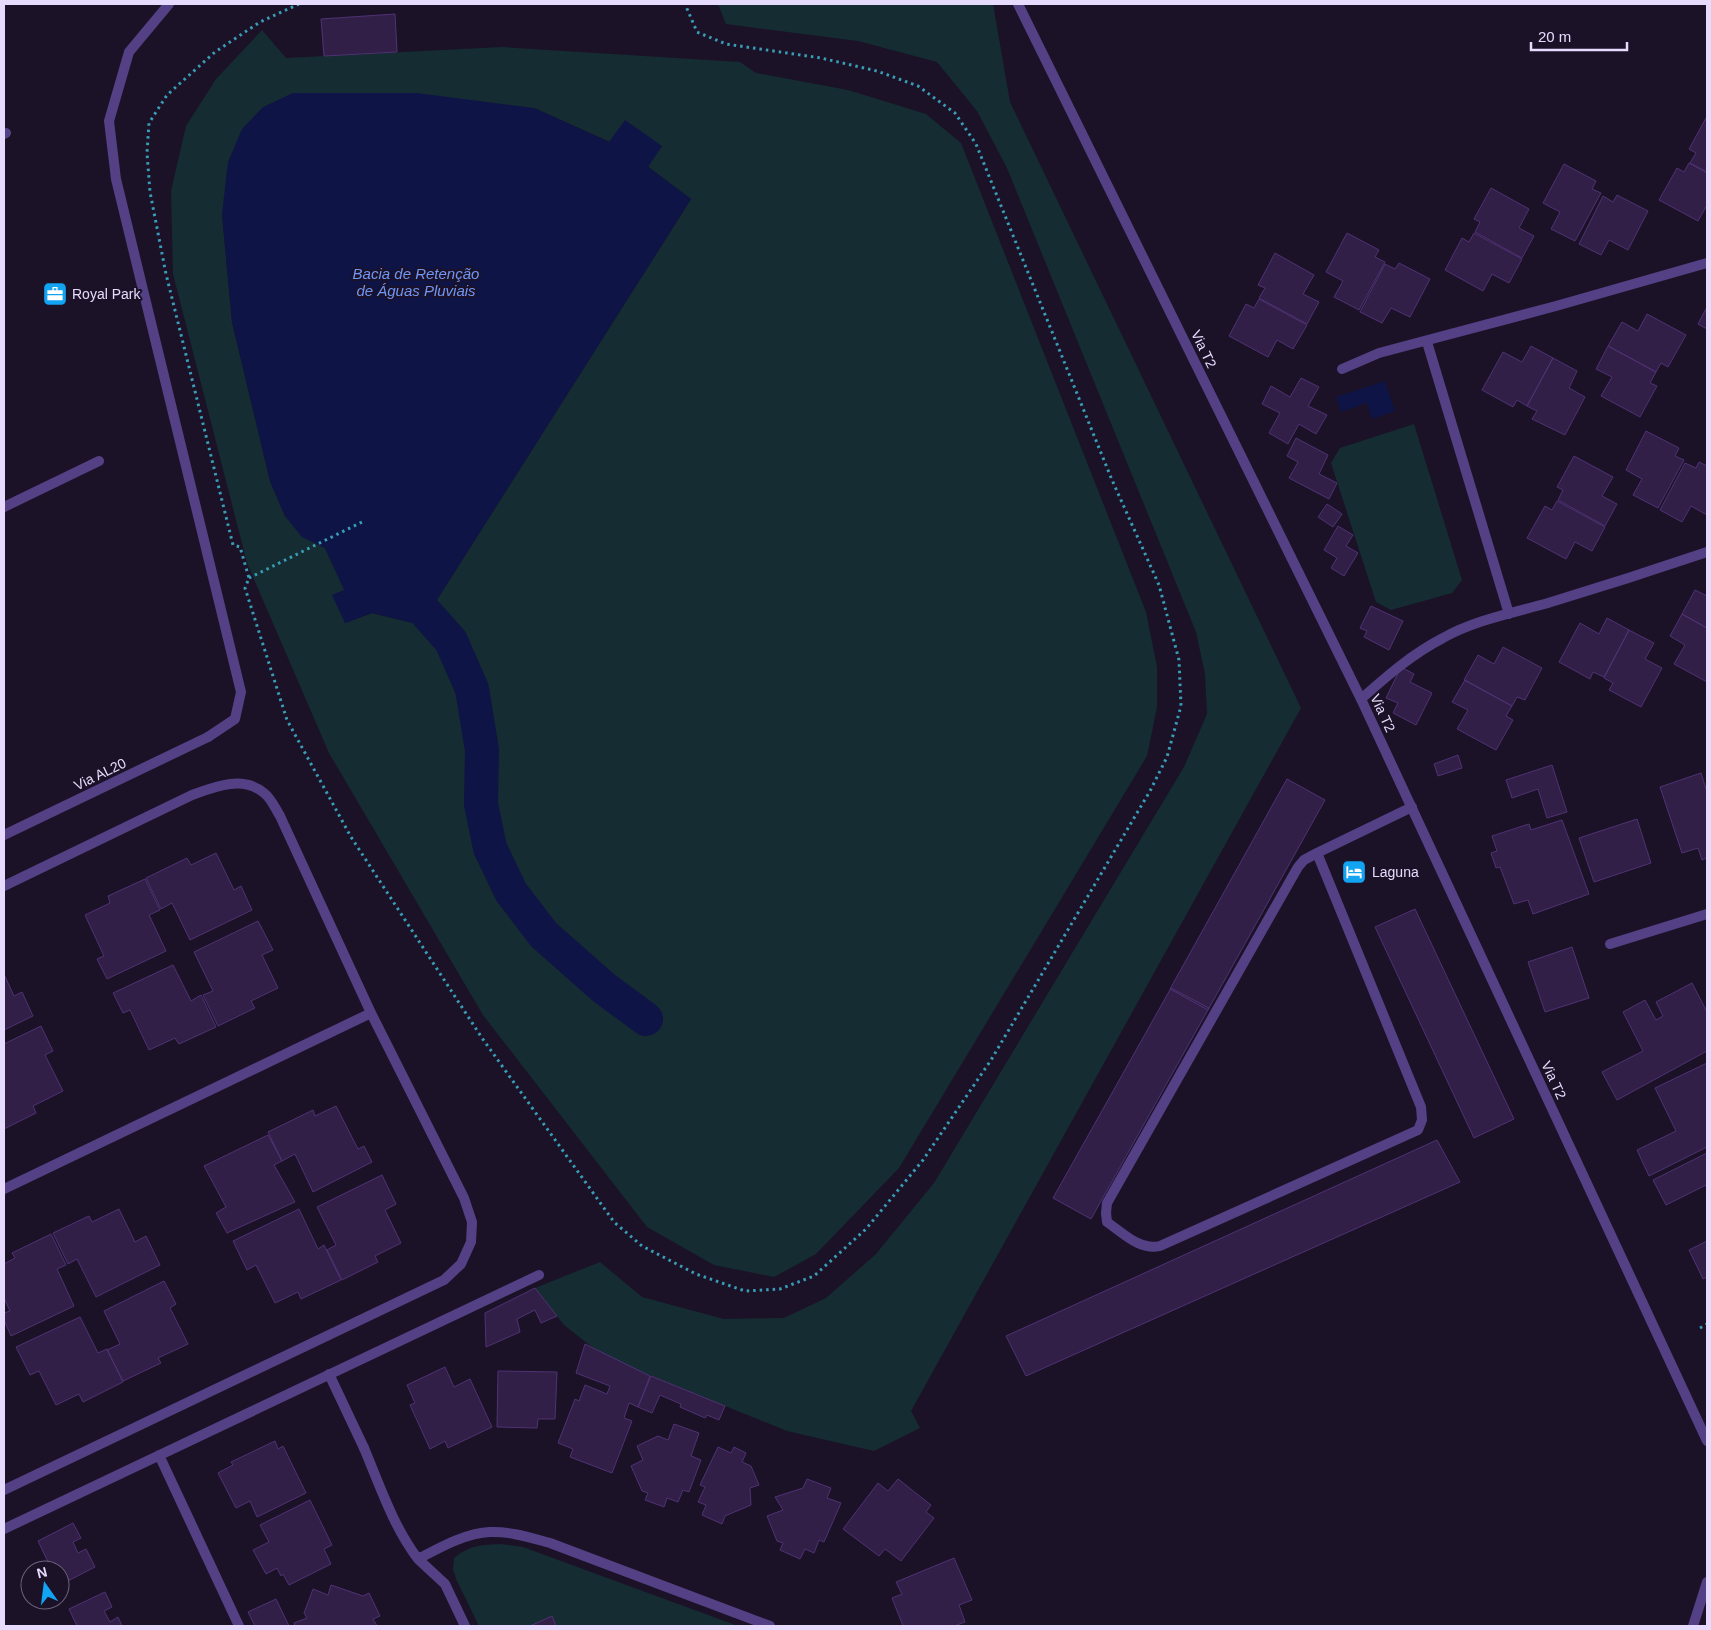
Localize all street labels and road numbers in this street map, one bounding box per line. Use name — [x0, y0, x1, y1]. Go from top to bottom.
street label: Via T2 — [1188, 328, 1220, 371]
street label: Via T2 — [1367, 692, 1399, 735]
street label: Via AL20 — [71, 754, 129, 793]
street label: Via T2 — [1538, 1059, 1570, 1102]

